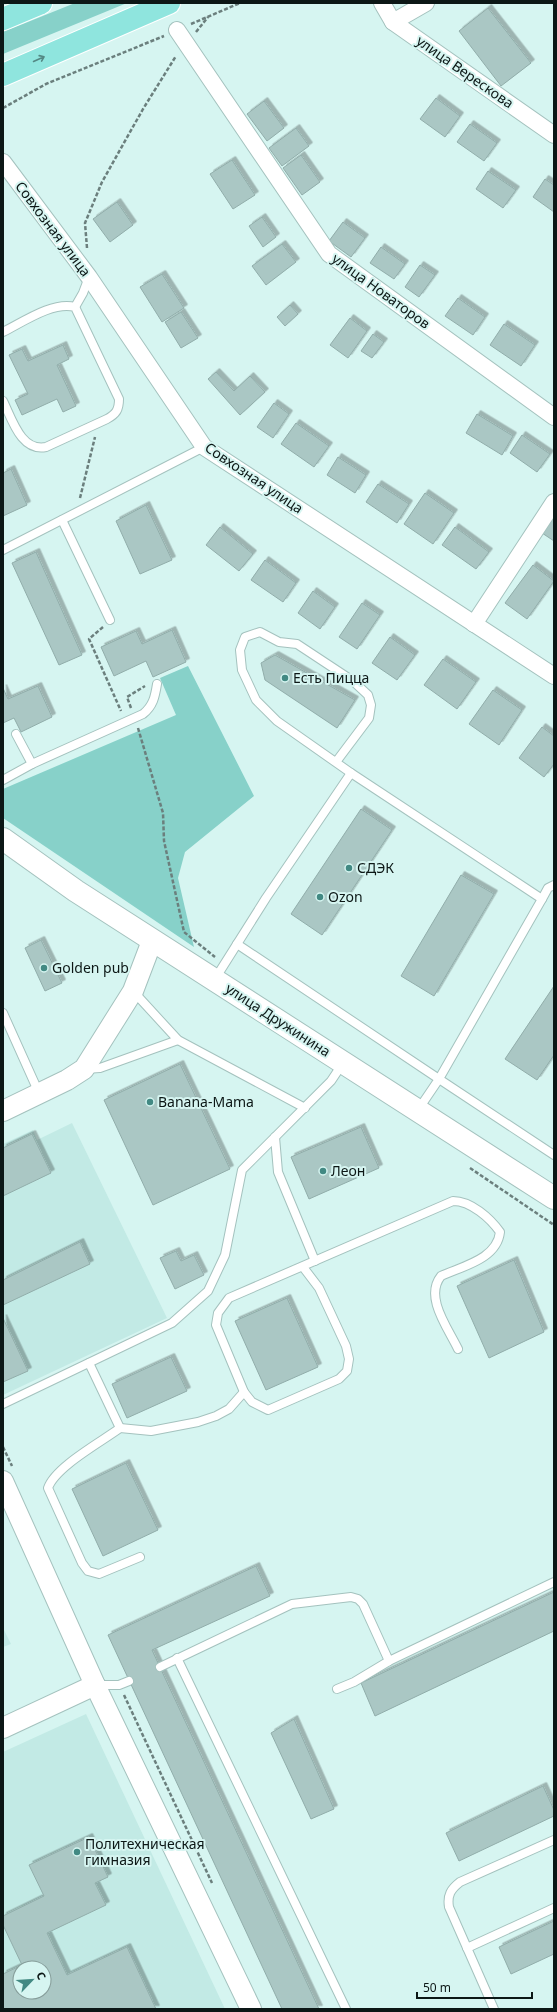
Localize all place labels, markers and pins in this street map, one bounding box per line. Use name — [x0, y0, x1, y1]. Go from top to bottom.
place label: Есть Пицца — [293, 668, 369, 687]
marker: Есть Пицца — [280, 673, 290, 683]
place label: СДЭК — [357, 858, 394, 877]
marker: СДЭК — [344, 863, 354, 873]
place label: Ozon — [328, 887, 363, 906]
marker: Ozon — [315, 892, 325, 902]
place label: Golden pub — [52, 958, 129, 977]
marker: Golden pub — [39, 963, 49, 973]
place label: Banana-Mama — [158, 1092, 254, 1111]
marker: Banana-Mama — [145, 1097, 155, 1107]
place label: Леон — [331, 1161, 365, 1180]
marker: Леон — [318, 1166, 328, 1176]
place label: Политехническая гимназия — [85, 1834, 205, 1869]
marker: Политехническая гимназия — [72, 1847, 82, 1857]

